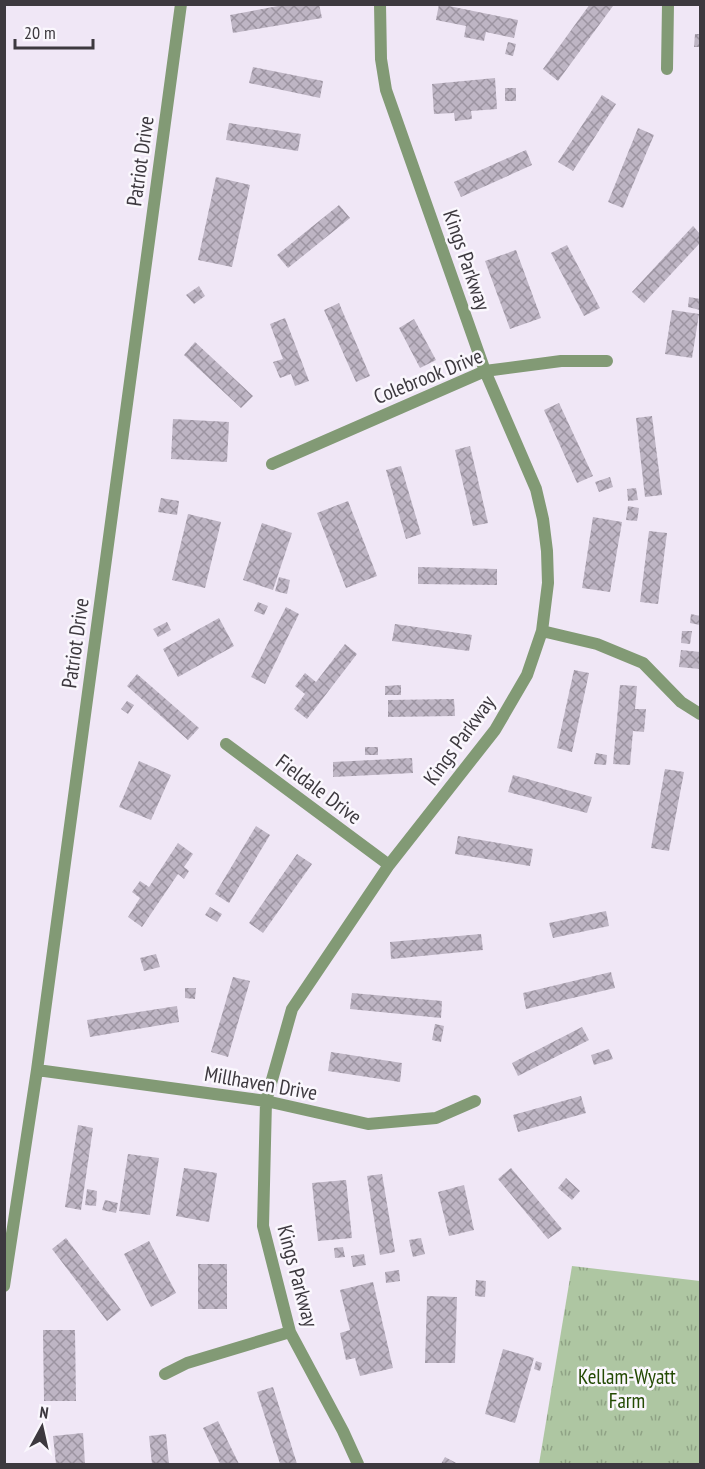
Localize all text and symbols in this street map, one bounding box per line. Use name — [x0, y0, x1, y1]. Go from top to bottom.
scale bar — [15, 12, 93, 50]
text: 20 m — [24, 21, 56, 44]
street label: Patriot Drive — [120, 114, 160, 208]
street label: Kings Parkway — [437, 206, 497, 314]
street label: Colebrook Drive — [370, 342, 486, 410]
street label: Patriot Drive — [55, 596, 95, 690]
street label: Kings Parkway — [417, 690, 501, 790]
street label: Fieldale Drive — [271, 748, 367, 830]
street label: Millhaven Drive — [203, 1060, 319, 1106]
street label: Kings Parkway — [271, 1222, 325, 1330]
park label: Kellam-Wyatt Farm — [578, 1363, 676, 1414]
north arrow — [12, 1397, 72, 1457]
text: N — [38, 1402, 50, 1423]

